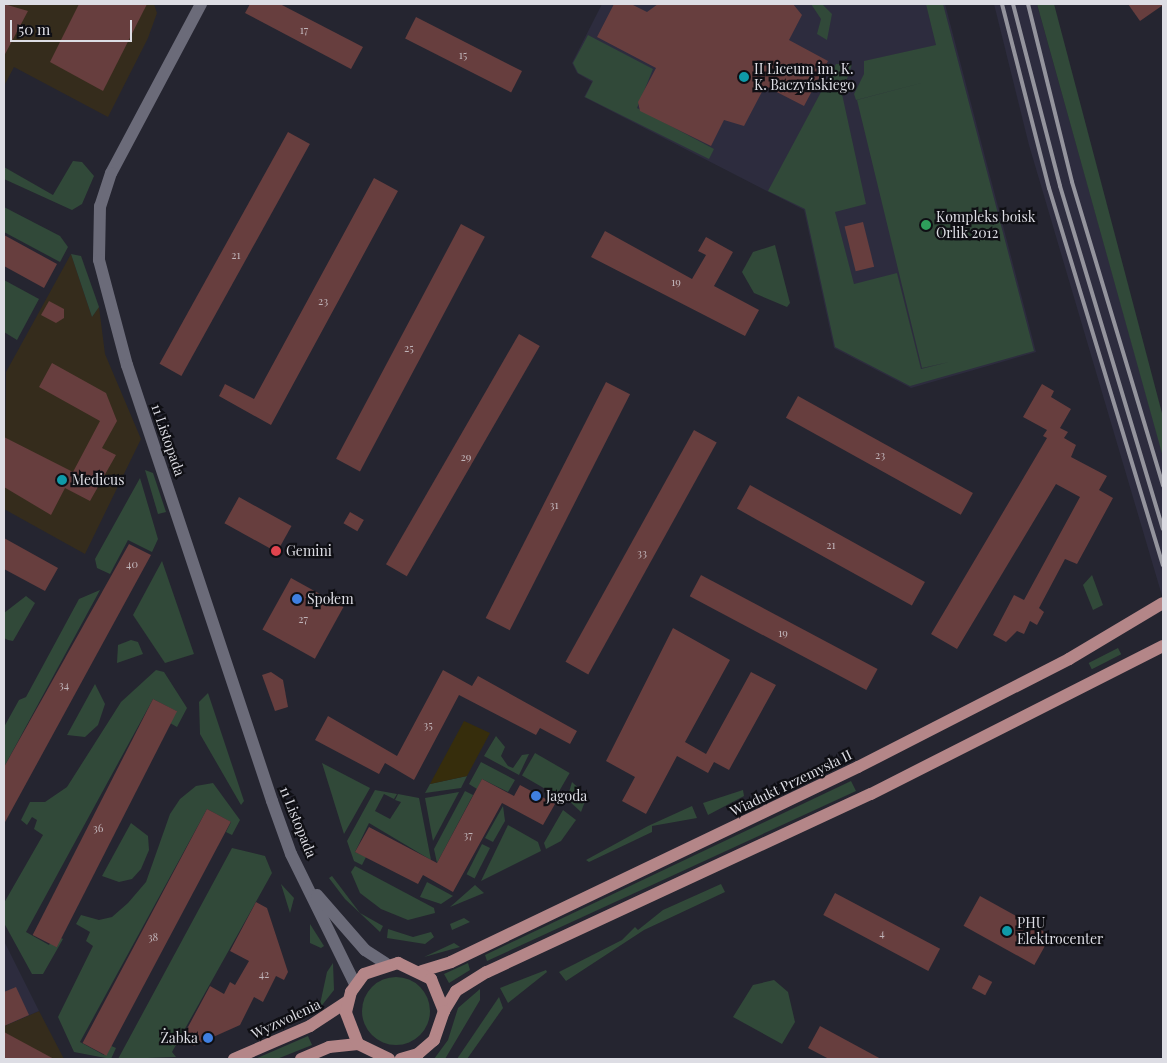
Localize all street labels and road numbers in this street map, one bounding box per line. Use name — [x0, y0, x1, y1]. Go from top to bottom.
street label: 11 Listopada — [148, 402, 188, 478]
street label: Wiadukt Przemysła II — [727, 746, 855, 820]
street label: 11 Listopada — [276, 784, 320, 860]
street label: Wyzwolenia — [249, 996, 323, 1042]

